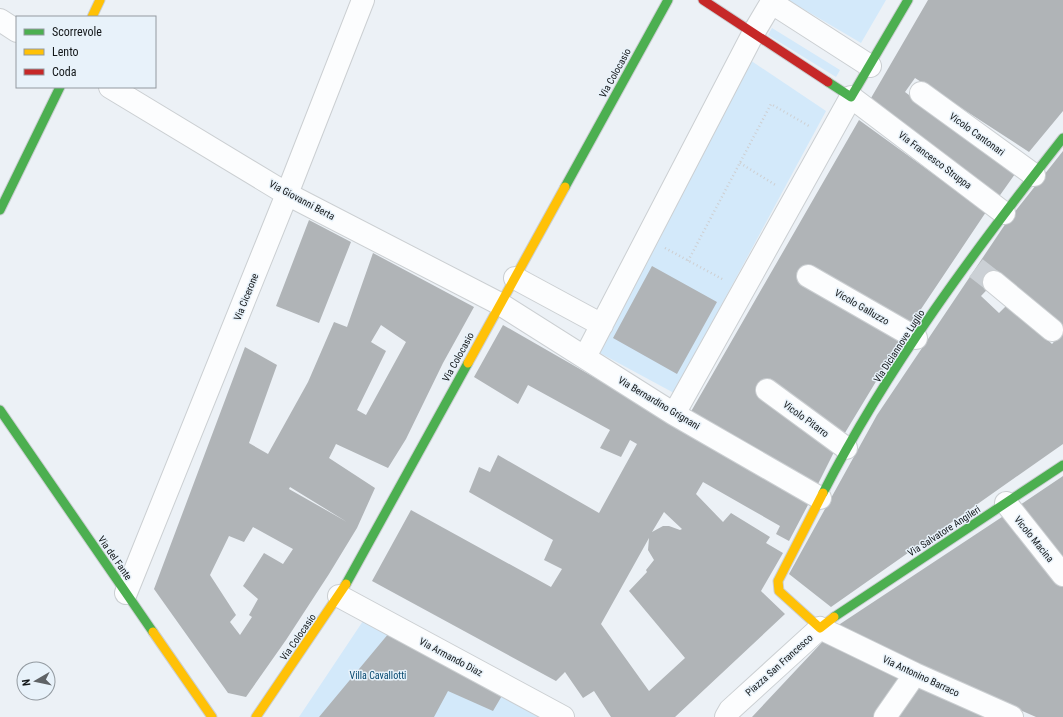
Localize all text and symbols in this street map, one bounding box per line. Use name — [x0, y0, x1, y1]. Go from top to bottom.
legend — [16, 16, 156, 88]
text: Scorrevole — [52, 25, 102, 39]
text: Lento — [52, 45, 79, 59]
street label: Via Colocasio — [597, 47, 633, 99]
text: Coda — [52, 65, 77, 79]
street label: Vicolo Cantonari — [947, 110, 1007, 158]
street label: Via Francesco Struppa — [896, 129, 974, 191]
street label: Via Giovanni Berta — [267, 178, 337, 222]
street label: Via Cicerone — [232, 272, 261, 322]
street label: Vicolo Galluzzo — [833, 287, 891, 327]
street label: Via Diciannove Luglio — [871, 308, 927, 384]
street label: Via Colocasio — [440, 331, 476, 383]
street label: Via Bernardino Grignani — [616, 374, 702, 432]
street label: Vicolo Pitarro — [781, 399, 831, 439]
street label: Via Salvatore Angileri — [906, 503, 982, 559]
street label: Vicolo Macina — [1012, 514, 1056, 564]
street label: Via del Fante — [96, 534, 134, 582]
street label: Via Colocasio — [278, 612, 318, 662]
street label: Piazza San Francesco — [743, 632, 815, 698]
street label: Via Armando Diaz — [417, 636, 485, 678]
street label: Via Antonino Barraco — [881, 653, 961, 699]
north arrow — [16, 661, 56, 701]
park label: Villa Cavallotti — [350, 670, 406, 681]
text: N — [20, 678, 34, 687]

